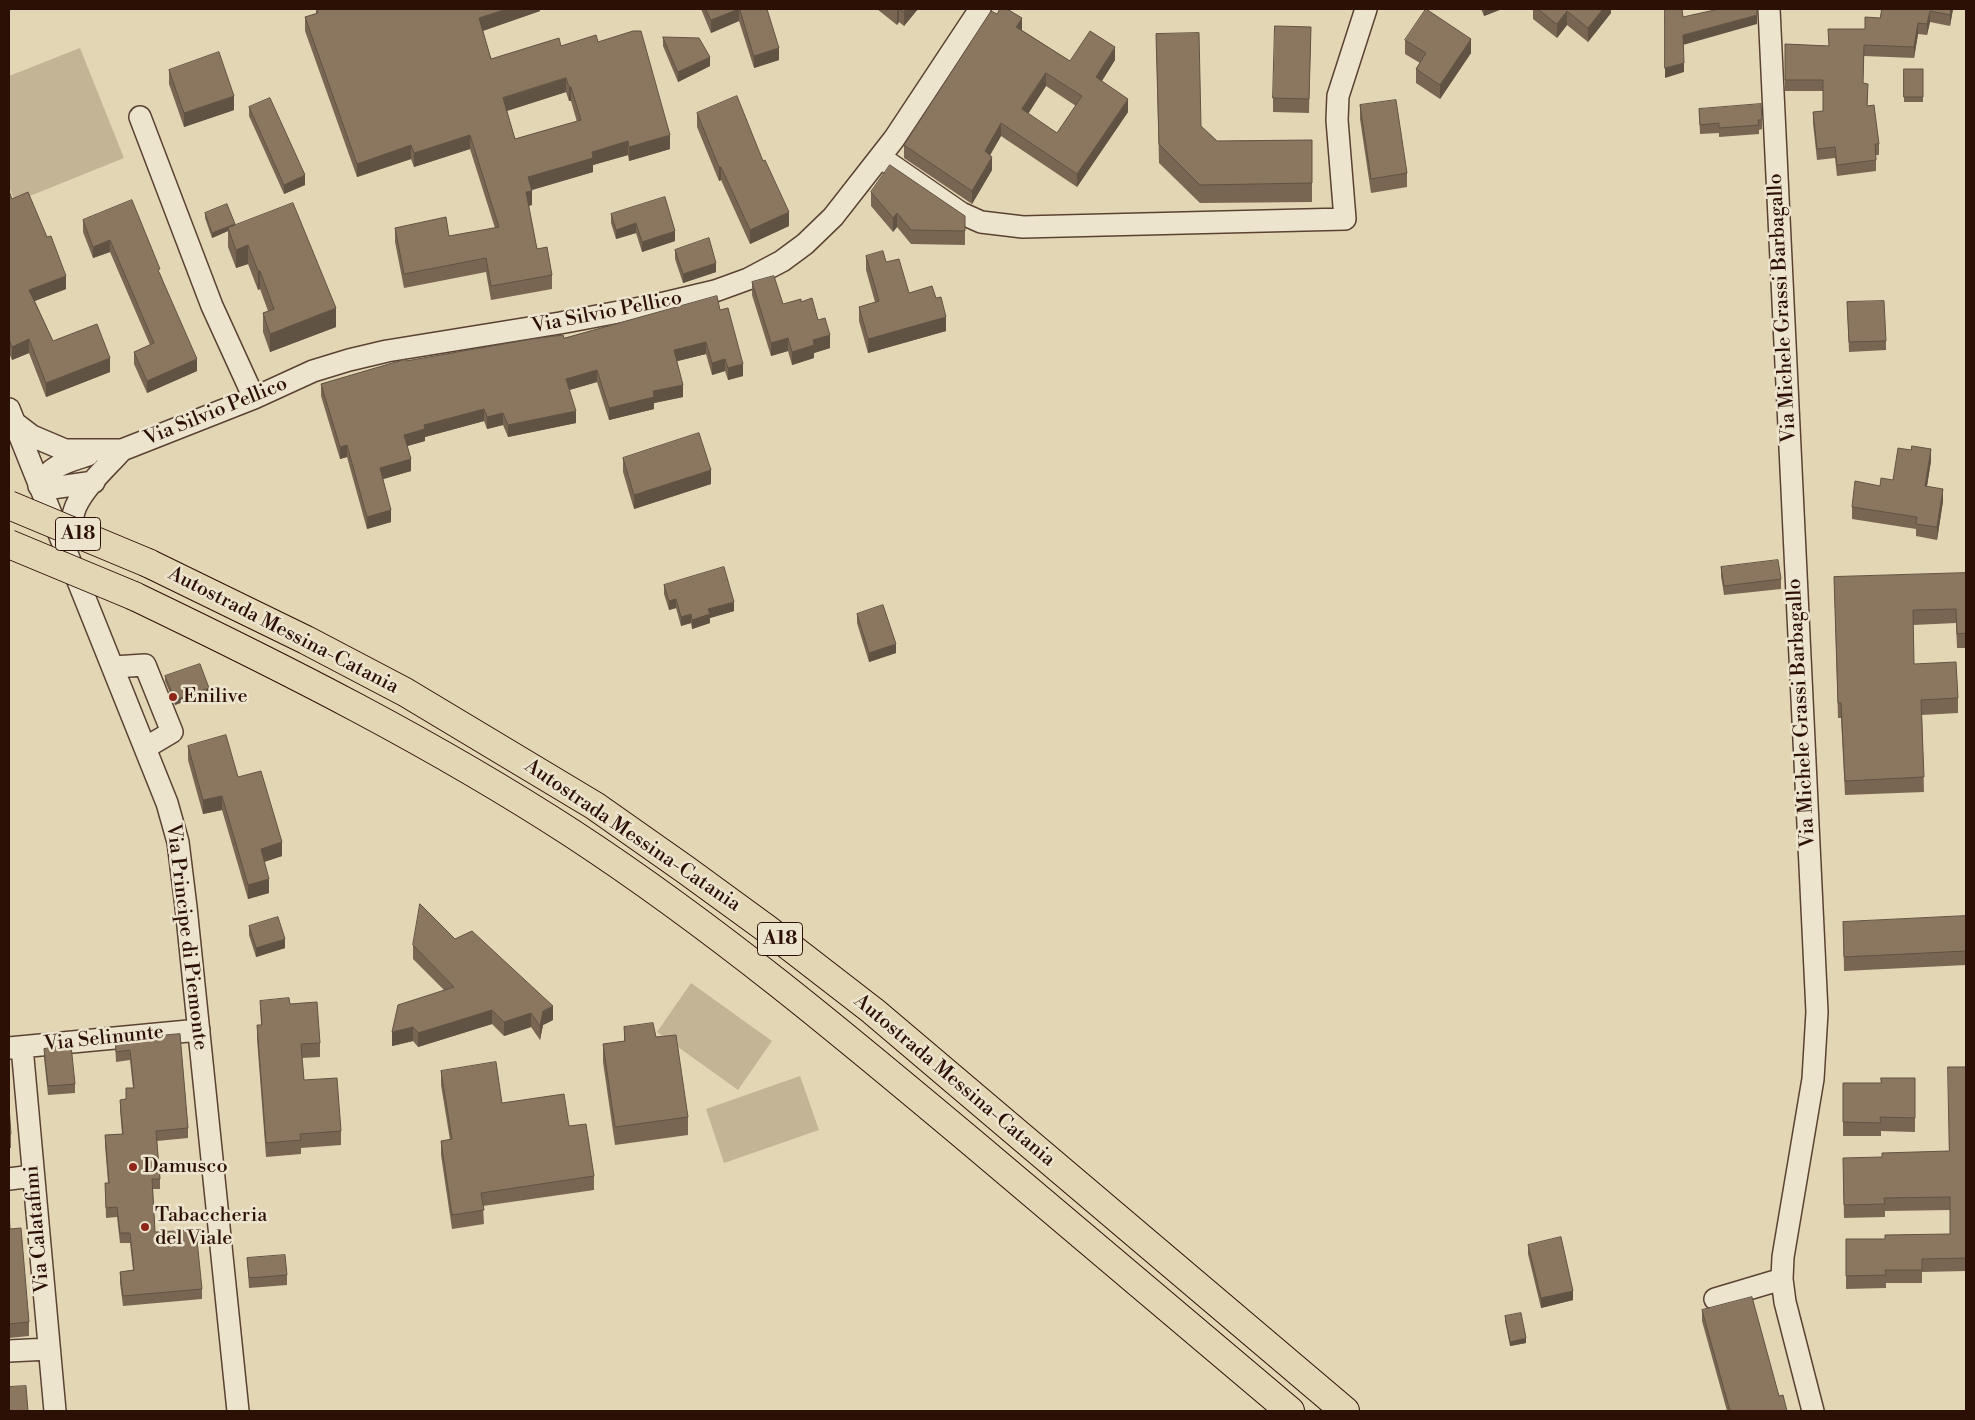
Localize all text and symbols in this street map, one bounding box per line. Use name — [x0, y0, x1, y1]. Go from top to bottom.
street label: Via Michele Grassi Barbagallo — [1764, 173, 1802, 443]
street label: Via Silvio Pellico — [530, 287, 684, 339]
street label: Via Silvio Pellico — [141, 372, 291, 452]
road number: A18 — [56, 518, 100, 550]
street label: Autostrada Messina-Catania — [164, 562, 402, 700]
street label: Via Michele Grassi Barbagallo — [1783, 578, 1821, 848]
place label: Enilive — [183, 685, 248, 709]
marker: Enilive — [167, 691, 179, 703]
street label: Autostrada Messina-Catania — [519, 755, 745, 917]
street label: Via Principe di Piemonte — [160, 822, 212, 1052]
road number: A18 — [758, 922, 802, 956]
street label: Autostrada Messina-Catania — [848, 990, 1060, 1172]
street label: Via Selinunte — [43, 1021, 165, 1057]
place label: Damusco — [143, 1155, 228, 1179]
marker: Damusco — [127, 1161, 139, 1173]
street label: Via Calatafimi — [20, 1164, 56, 1294]
place label: Tabaccheria del Viale — [155, 1204, 267, 1251]
marker: Tabaccheria del Viale — [139, 1221, 151, 1233]

